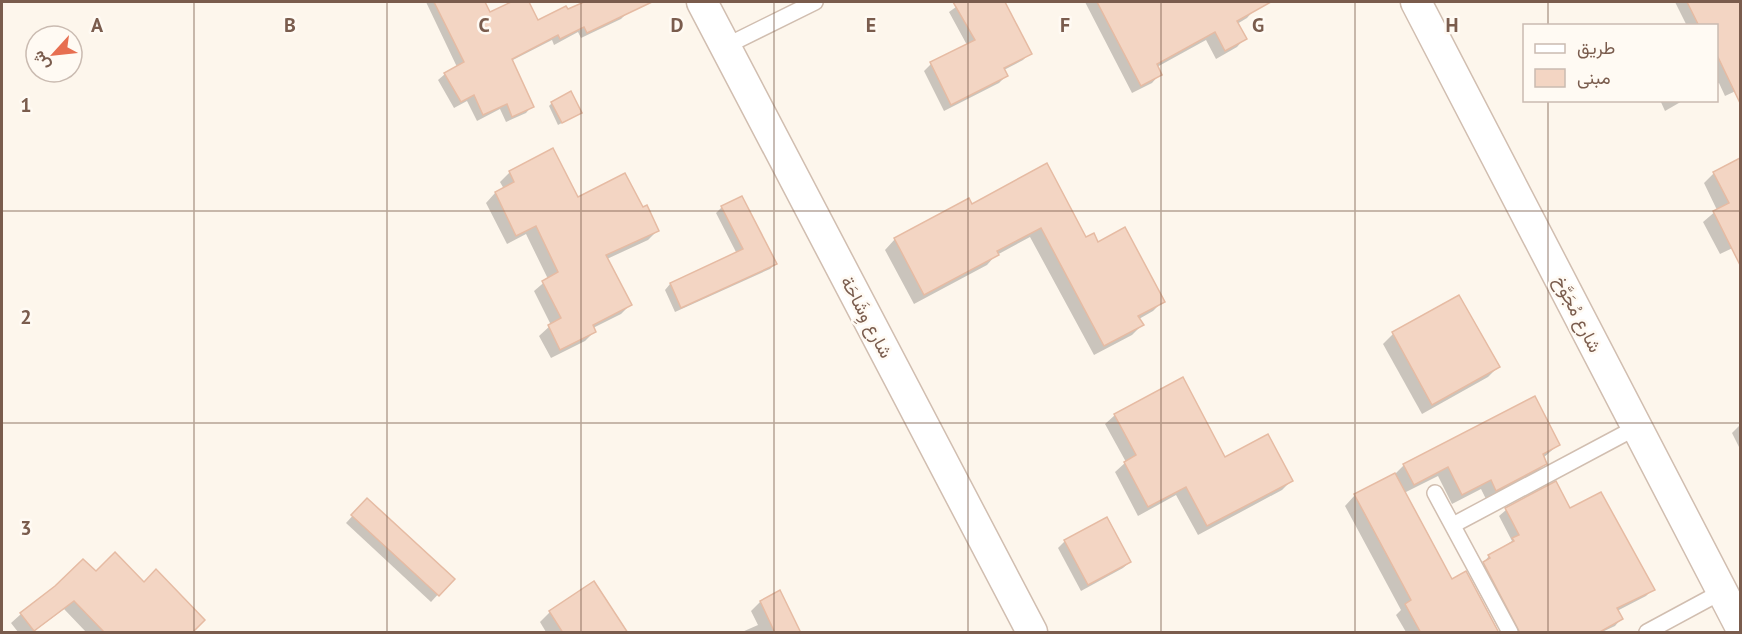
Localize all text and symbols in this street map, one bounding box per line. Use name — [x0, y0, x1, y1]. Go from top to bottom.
text: A — [91, 12, 104, 38]
text: B — [284, 12, 296, 38]
text: C — [478, 12, 490, 38]
text: D — [671, 12, 684, 38]
text: E — [866, 12, 876, 38]
text: F — [1060, 12, 1070, 38]
text: G — [1252, 12, 1264, 38]
text: H — [1445, 12, 1459, 38]
north arrow — [24, 24, 84, 84]
legend — [1523, 24, 1718, 102]
text: طريق — [1577, 36, 1615, 59]
text: ش — [27, 48, 54, 74]
text: مبنى — [1577, 66, 1611, 89]
text: 1 — [20, 92, 32, 118]
street label: شارع وِشَاحَة — [833, 272, 898, 363]
street label: شارع مُجَوَّخ — [1548, 272, 1607, 357]
text: 2 — [20, 304, 32, 330]
text: 3 — [20, 515, 32, 541]

